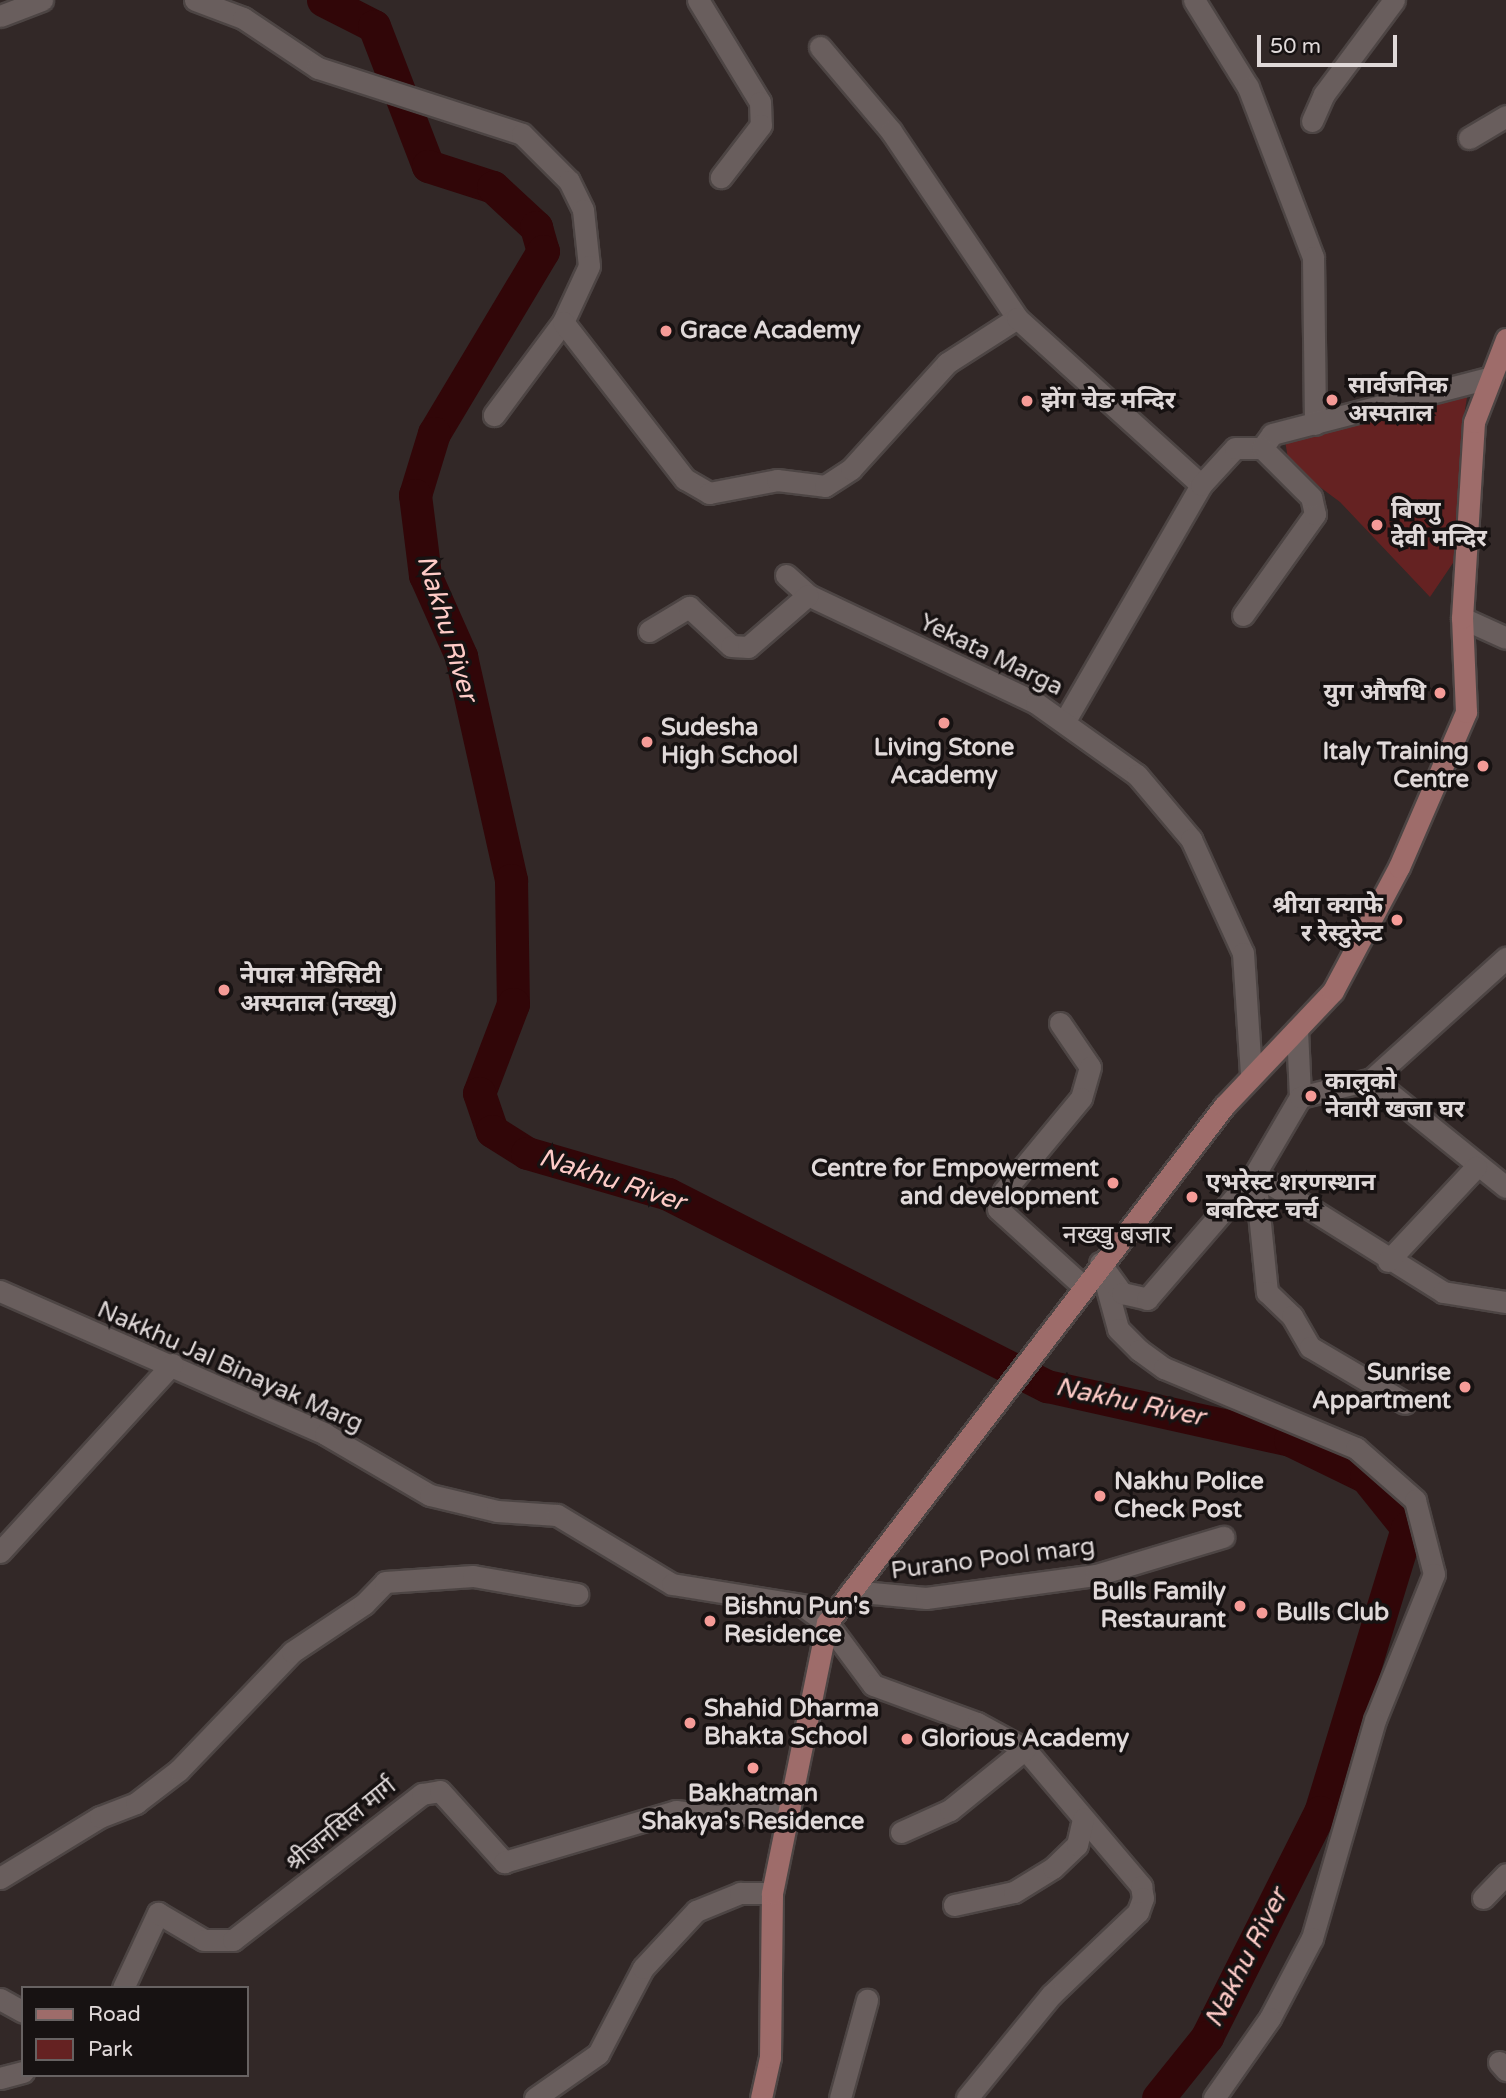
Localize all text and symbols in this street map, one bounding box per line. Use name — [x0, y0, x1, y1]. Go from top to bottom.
scale bar — [1261, 21, 1401, 65]
text: 50 m — [1270, 34, 1321, 59]
place label: Grace Academy — [680, 317, 861, 345]
marker: Grace Academy — [658, 323, 674, 339]
place label: सार्वजनिक अस्पताल — [1348, 372, 1448, 428]
place label: झेंग चेङ मन्दिर — [1041, 387, 1175, 415]
marker: सार्वजनिक अस्पताल — [1322, 390, 1342, 410]
marker: झेंग चेङ मन्दिर — [1019, 393, 1035, 409]
place label: बिष्णु देवी मन्दिर — [1391, 497, 1487, 553]
marker: बिष्णु देवी मन्दिर — [1369, 517, 1385, 533]
water label: Nakhu River — [410, 551, 484, 705]
street label: Yekata Marga — [914, 608, 1068, 702]
place label: युग औषधि — [1324, 679, 1426, 707]
marker: युग औषधि — [1432, 685, 1448, 701]
place label: Sudesha High School — [661, 714, 798, 770]
marker: Living Stone Academy — [936, 715, 952, 731]
marker: Sudesha High School — [639, 734, 655, 750]
place label: Living Stone Academy — [874, 734, 1014, 790]
place label: Italy Training Centre — [1322, 738, 1469, 794]
marker: Italy Training Centre — [1475, 758, 1491, 774]
place label: श्रीया क्याफे र रेस्टुरेन्ट — [1272, 892, 1383, 948]
marker: श्रीया क्याफे र रेस्टुरेन्ट — [1389, 912, 1405, 928]
place label: नेपाल मेडिसिटी अस्पताल (नख्खु) — [240, 962, 397, 1018]
marker: नेपाल मेडिसिटी अस्पताल (नख्खु) — [214, 980, 234, 1000]
place label: कालुको नेवारी खजा घर — [1325, 1068, 1465, 1124]
marker: कालुको नेवारी खजा घर — [1303, 1088, 1319, 1104]
water label: Nakhu River — [535, 1142, 689, 1218]
place label: Centre for Empowerment and development — [811, 1155, 1099, 1211]
place label: एभरेस्ट शरणस्थान बबटिस्ट चर्च — [1206, 1169, 1375, 1225]
marker: Centre for Empowerment and development — [1105, 1175, 1121, 1191]
marker: एभरेस्ट शरणस्थान बबटिस्ट चर्च — [1184, 1189, 1200, 1205]
district label: नख्खु बजार — [1062, 1219, 1172, 1251]
street label: Nakkhu Jal Binayak Marg — [93, 1295, 367, 1439]
place label: Sunrise Appartment — [1312, 1359, 1451, 1415]
water label: Nakhu River — [1053, 1371, 1207, 1433]
marker: Sunrise Appartment — [1457, 1379, 1473, 1395]
place label: Nakhu Police Check Post — [1114, 1468, 1264, 1524]
marker: Nakhu Police Check Post — [1092, 1488, 1108, 1504]
street label: Purano Pool marg — [889, 1532, 1097, 1586]
place label: Bulls Family Restaurant — [1092, 1578, 1226, 1634]
place label: Bishnu Pun's Residence — [724, 1593, 870, 1649]
marker: Bulls Family Restaurant — [1232, 1598, 1248, 1614]
place label: Bulls Club — [1276, 1599, 1389, 1627]
marker: Bulls Club — [1254, 1605, 1270, 1621]
marker: Bishnu Pun's Residence — [702, 1613, 718, 1629]
place label: Shahid Dharma Bhakta School — [704, 1695, 879, 1751]
marker: Shahid Dharma Bhakta School — [682, 1715, 698, 1731]
place label: Glorious Academy — [921, 1725, 1129, 1753]
marker: Glorious Academy — [899, 1731, 915, 1747]
marker: Bakhatman Shakya's Residence — [745, 1760, 761, 1776]
street label: श्रीजनसिल मार्ग — [280, 1772, 402, 1878]
place label: Bakhatman Shakya's Residence — [642, 1780, 864, 1836]
water label: Nakhu River — [1198, 1884, 1294, 2032]
legend — [21, 1986, 248, 2077]
text: Road — [88, 2002, 141, 2027]
text: Park — [88, 2037, 133, 2062]

